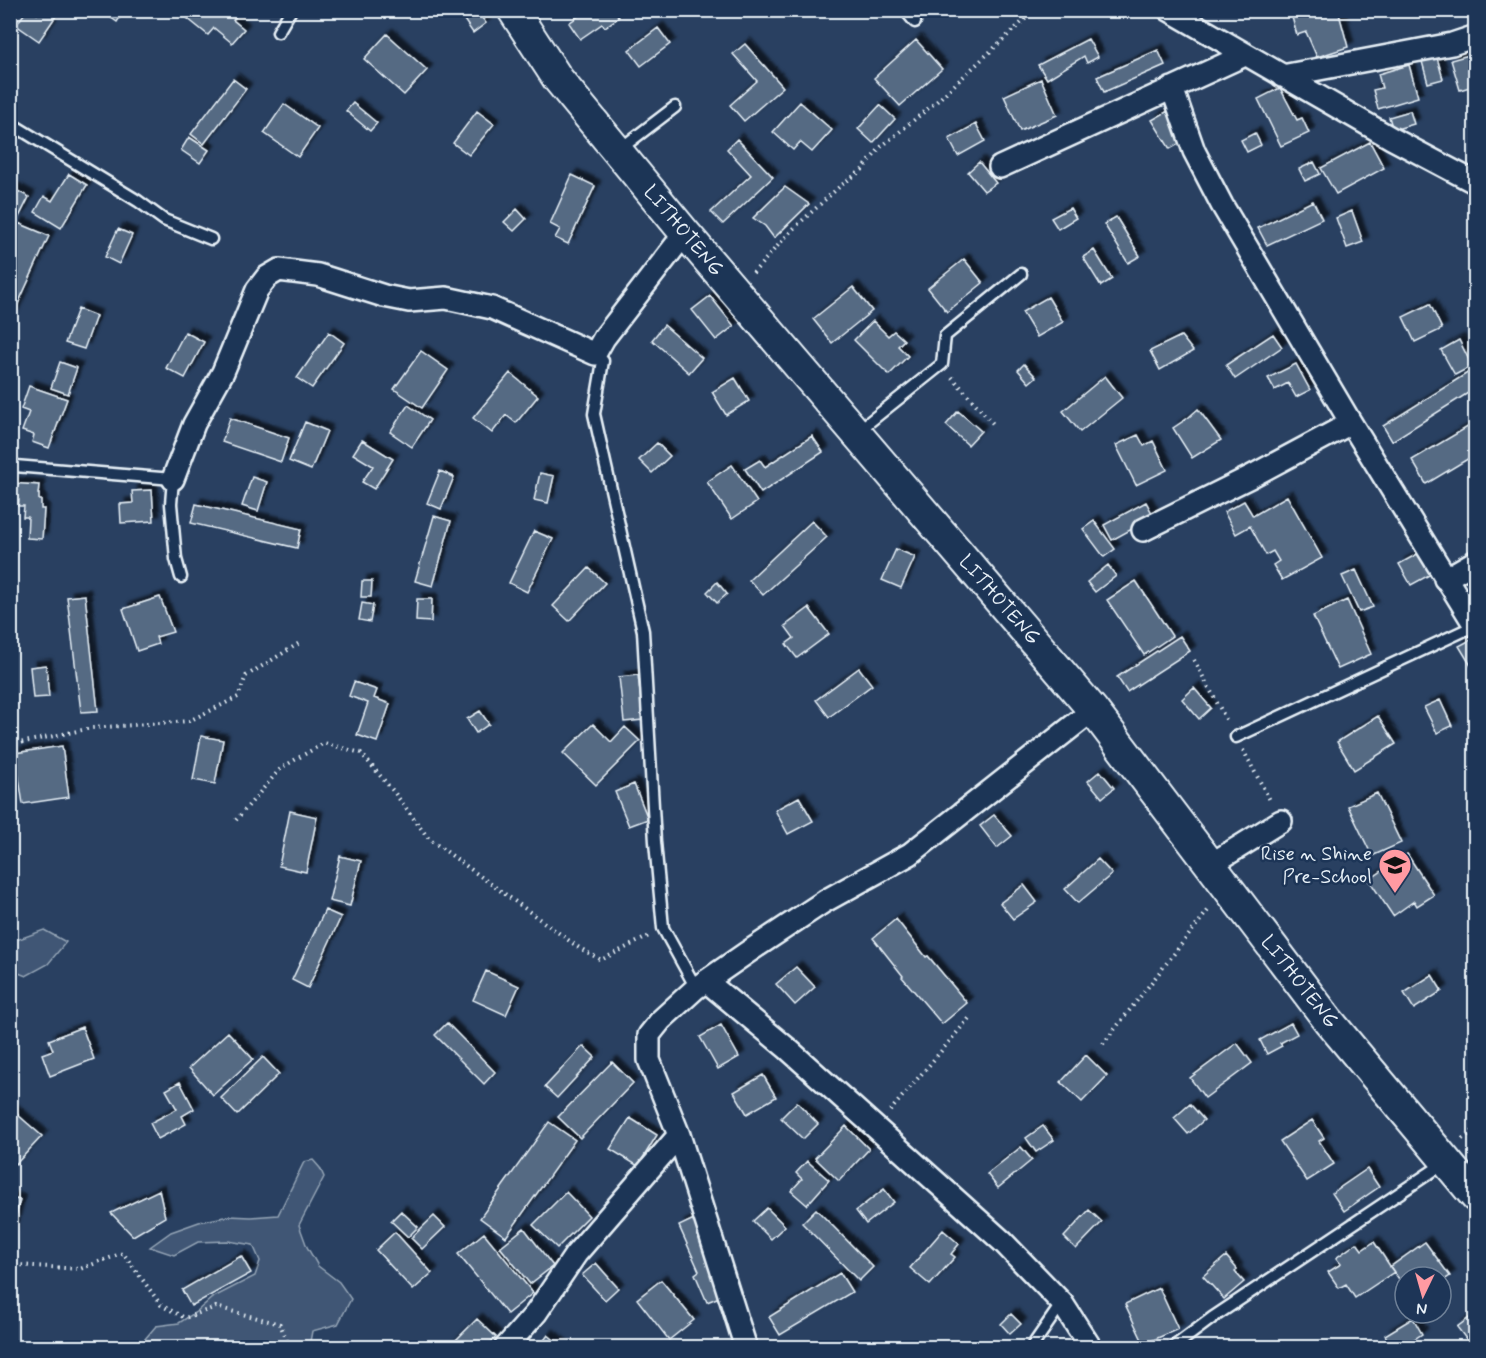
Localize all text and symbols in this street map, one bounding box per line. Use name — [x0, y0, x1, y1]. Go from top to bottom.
street label: LITHOTENG — [637, 180, 729, 282]
street label: LITHOTENG — [952, 549, 1046, 651]
place label: Rise n Shine Pre-School — [1261, 841, 1372, 891]
school or university icon: Rise n Shine Pre-School — [1377, 847, 1413, 894]
street label: LITHOTENG — [1254, 930, 1344, 1034]
north arrow — [1393, 1265, 1453, 1325]
text: N — [1416, 1298, 1428, 1319]

